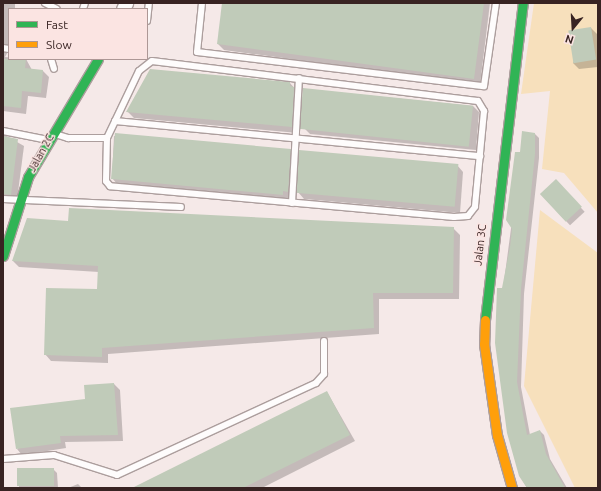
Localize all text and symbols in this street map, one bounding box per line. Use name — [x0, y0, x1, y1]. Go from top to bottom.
legend — [8, 8, 148, 60]
north arrow — [553, 8, 593, 48]
text: Fast — [46, 18, 68, 31]
text: N — [564, 32, 575, 46]
text: Slow — [46, 38, 72, 51]
street label: Jalan 2C — [25, 132, 57, 174]
street label: Jalan 3C — [471, 224, 489, 266]

